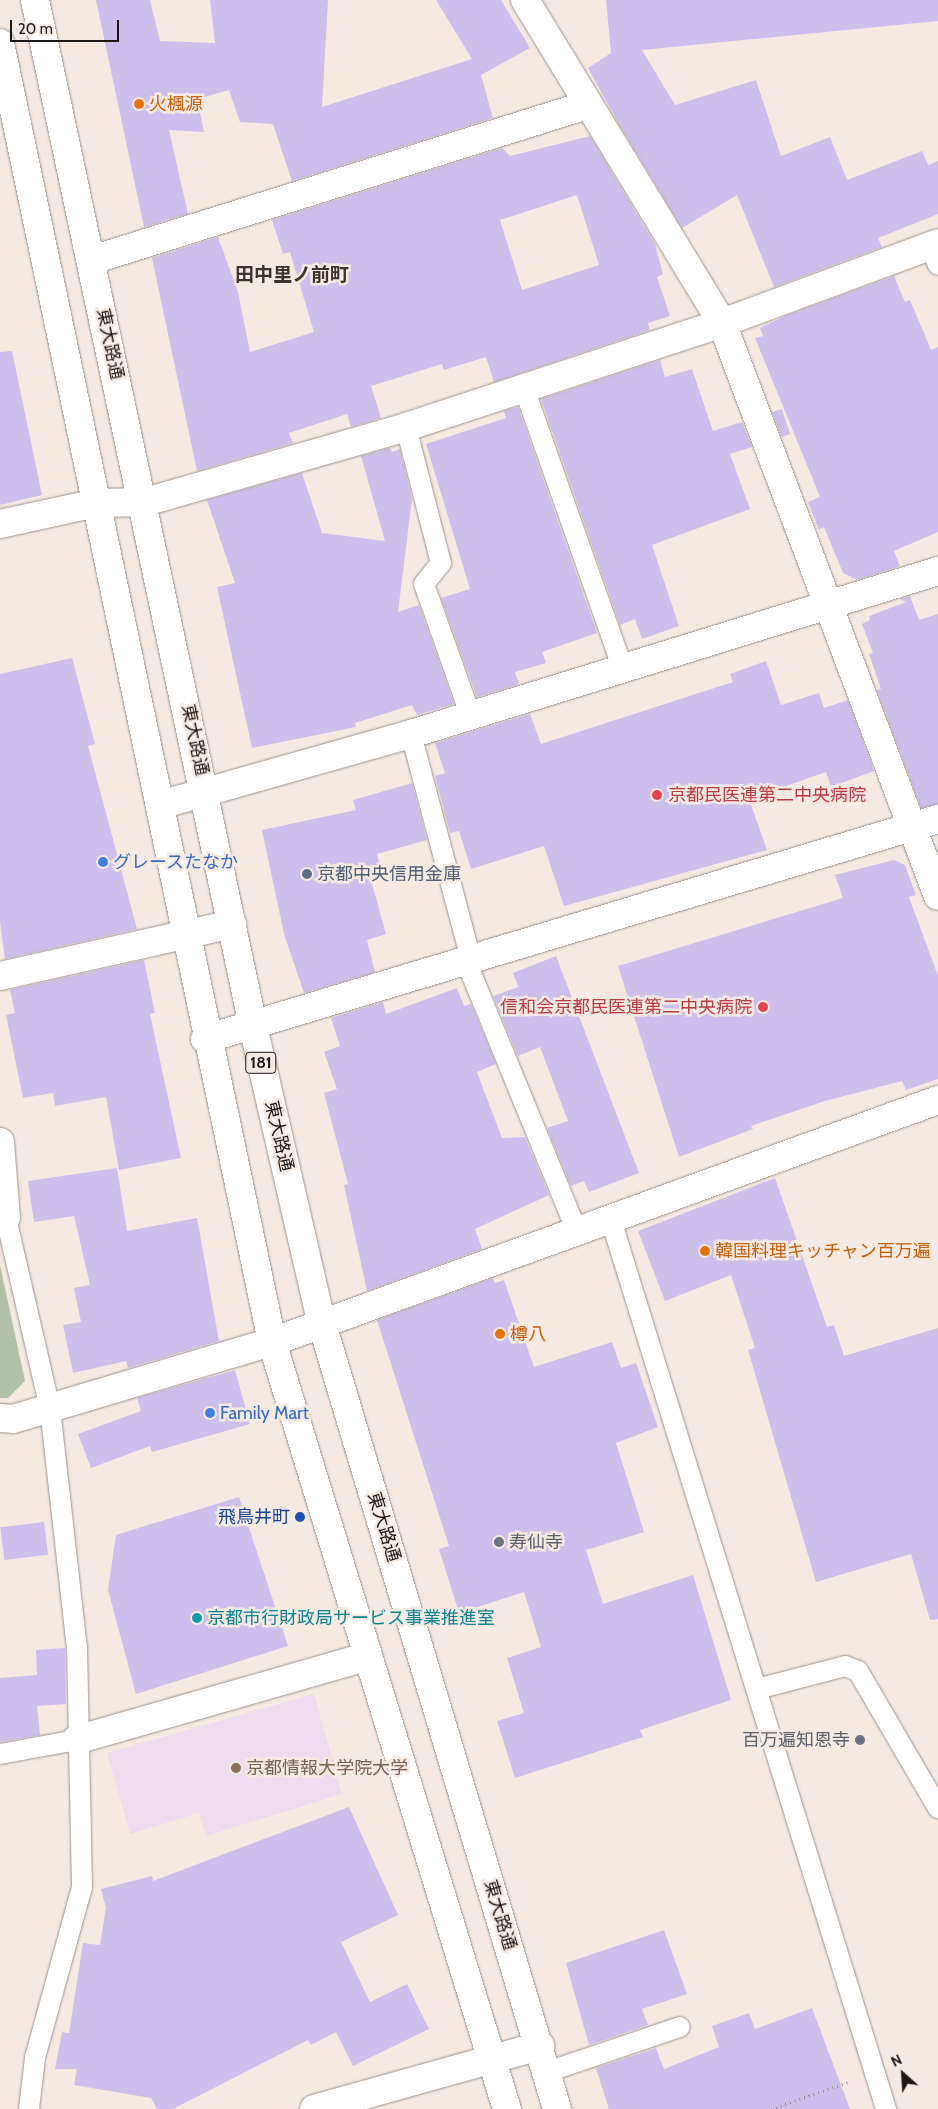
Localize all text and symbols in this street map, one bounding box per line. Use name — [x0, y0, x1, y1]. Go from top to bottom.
scale bar — [12, 10, 121, 42]
text: 20 m — [18, 20, 53, 38]
place label: 火楓源 — [149, 93, 203, 115]
marker: 火楓源 — [133, 98, 145, 110]
district label: 田中里ノ前町 — [235, 264, 349, 286]
street label: 東大路通 — [92, 307, 128, 381]
street label: 東大路通 — [177, 703, 213, 777]
place label: 京都民医連第二中央病院 — [668, 784, 866, 806]
marker: 京都民医連第二中央病院 — [650, 788, 664, 802]
place label: グレースたなか — [113, 851, 239, 873]
marker: グレースたなか — [97, 856, 109, 868]
place label: 京都中央信用金庫 — [317, 863, 461, 885]
marker: 京都中央信用金庫 — [301, 868, 313, 880]
place label: 信和会京都民医連第二中央病院 — [500, 996, 752, 1018]
marker: 信和会京都民医連第二中央病院 — [756, 1000, 770, 1014]
road number: 181 — [245, 1050, 277, 1076]
street label: 東大路通 — [260, 1098, 298, 1174]
place label: 韓国料理キッチャン百万遍 — [715, 1240, 931, 1262]
marker: 韓国料理キッチャン百万遍 — [699, 1245, 711, 1257]
place label: 樽八 — [510, 1323, 546, 1345]
marker: 樽八 — [494, 1328, 506, 1340]
place label: Family Mart — [220, 1402, 309, 1424]
marker: Family Mart — [204, 1407, 216, 1419]
street label: 東大路通 — [363, 1489, 405, 1565]
place label: 飛鳥井町 — [218, 1506, 290, 1528]
marker: 飛鳥井町 — [294, 1511, 306, 1523]
place label: 寿仙寺 — [509, 1531, 563, 1553]
marker: 寿仙寺 — [493, 1536, 505, 1548]
place label: 京都市行財政局サービス事業推進室 — [207, 1607, 495, 1629]
marker: 京都市行財政局サービス事業推進室 — [191, 1612, 203, 1624]
place label: 百万遍知恩寺 — [742, 1729, 850, 1751]
marker: 百万遍知恩寺 — [854, 1734, 866, 1746]
place label: 京都情報大学院大学 — [246, 1757, 408, 1779]
marker: 京都情報大学院大学 — [230, 1762, 242, 1774]
street label: 東大路通 — [479, 1877, 521, 1953]
north arrow — [878, 2049, 928, 2099]
text: N — [888, 2050, 905, 2071]

